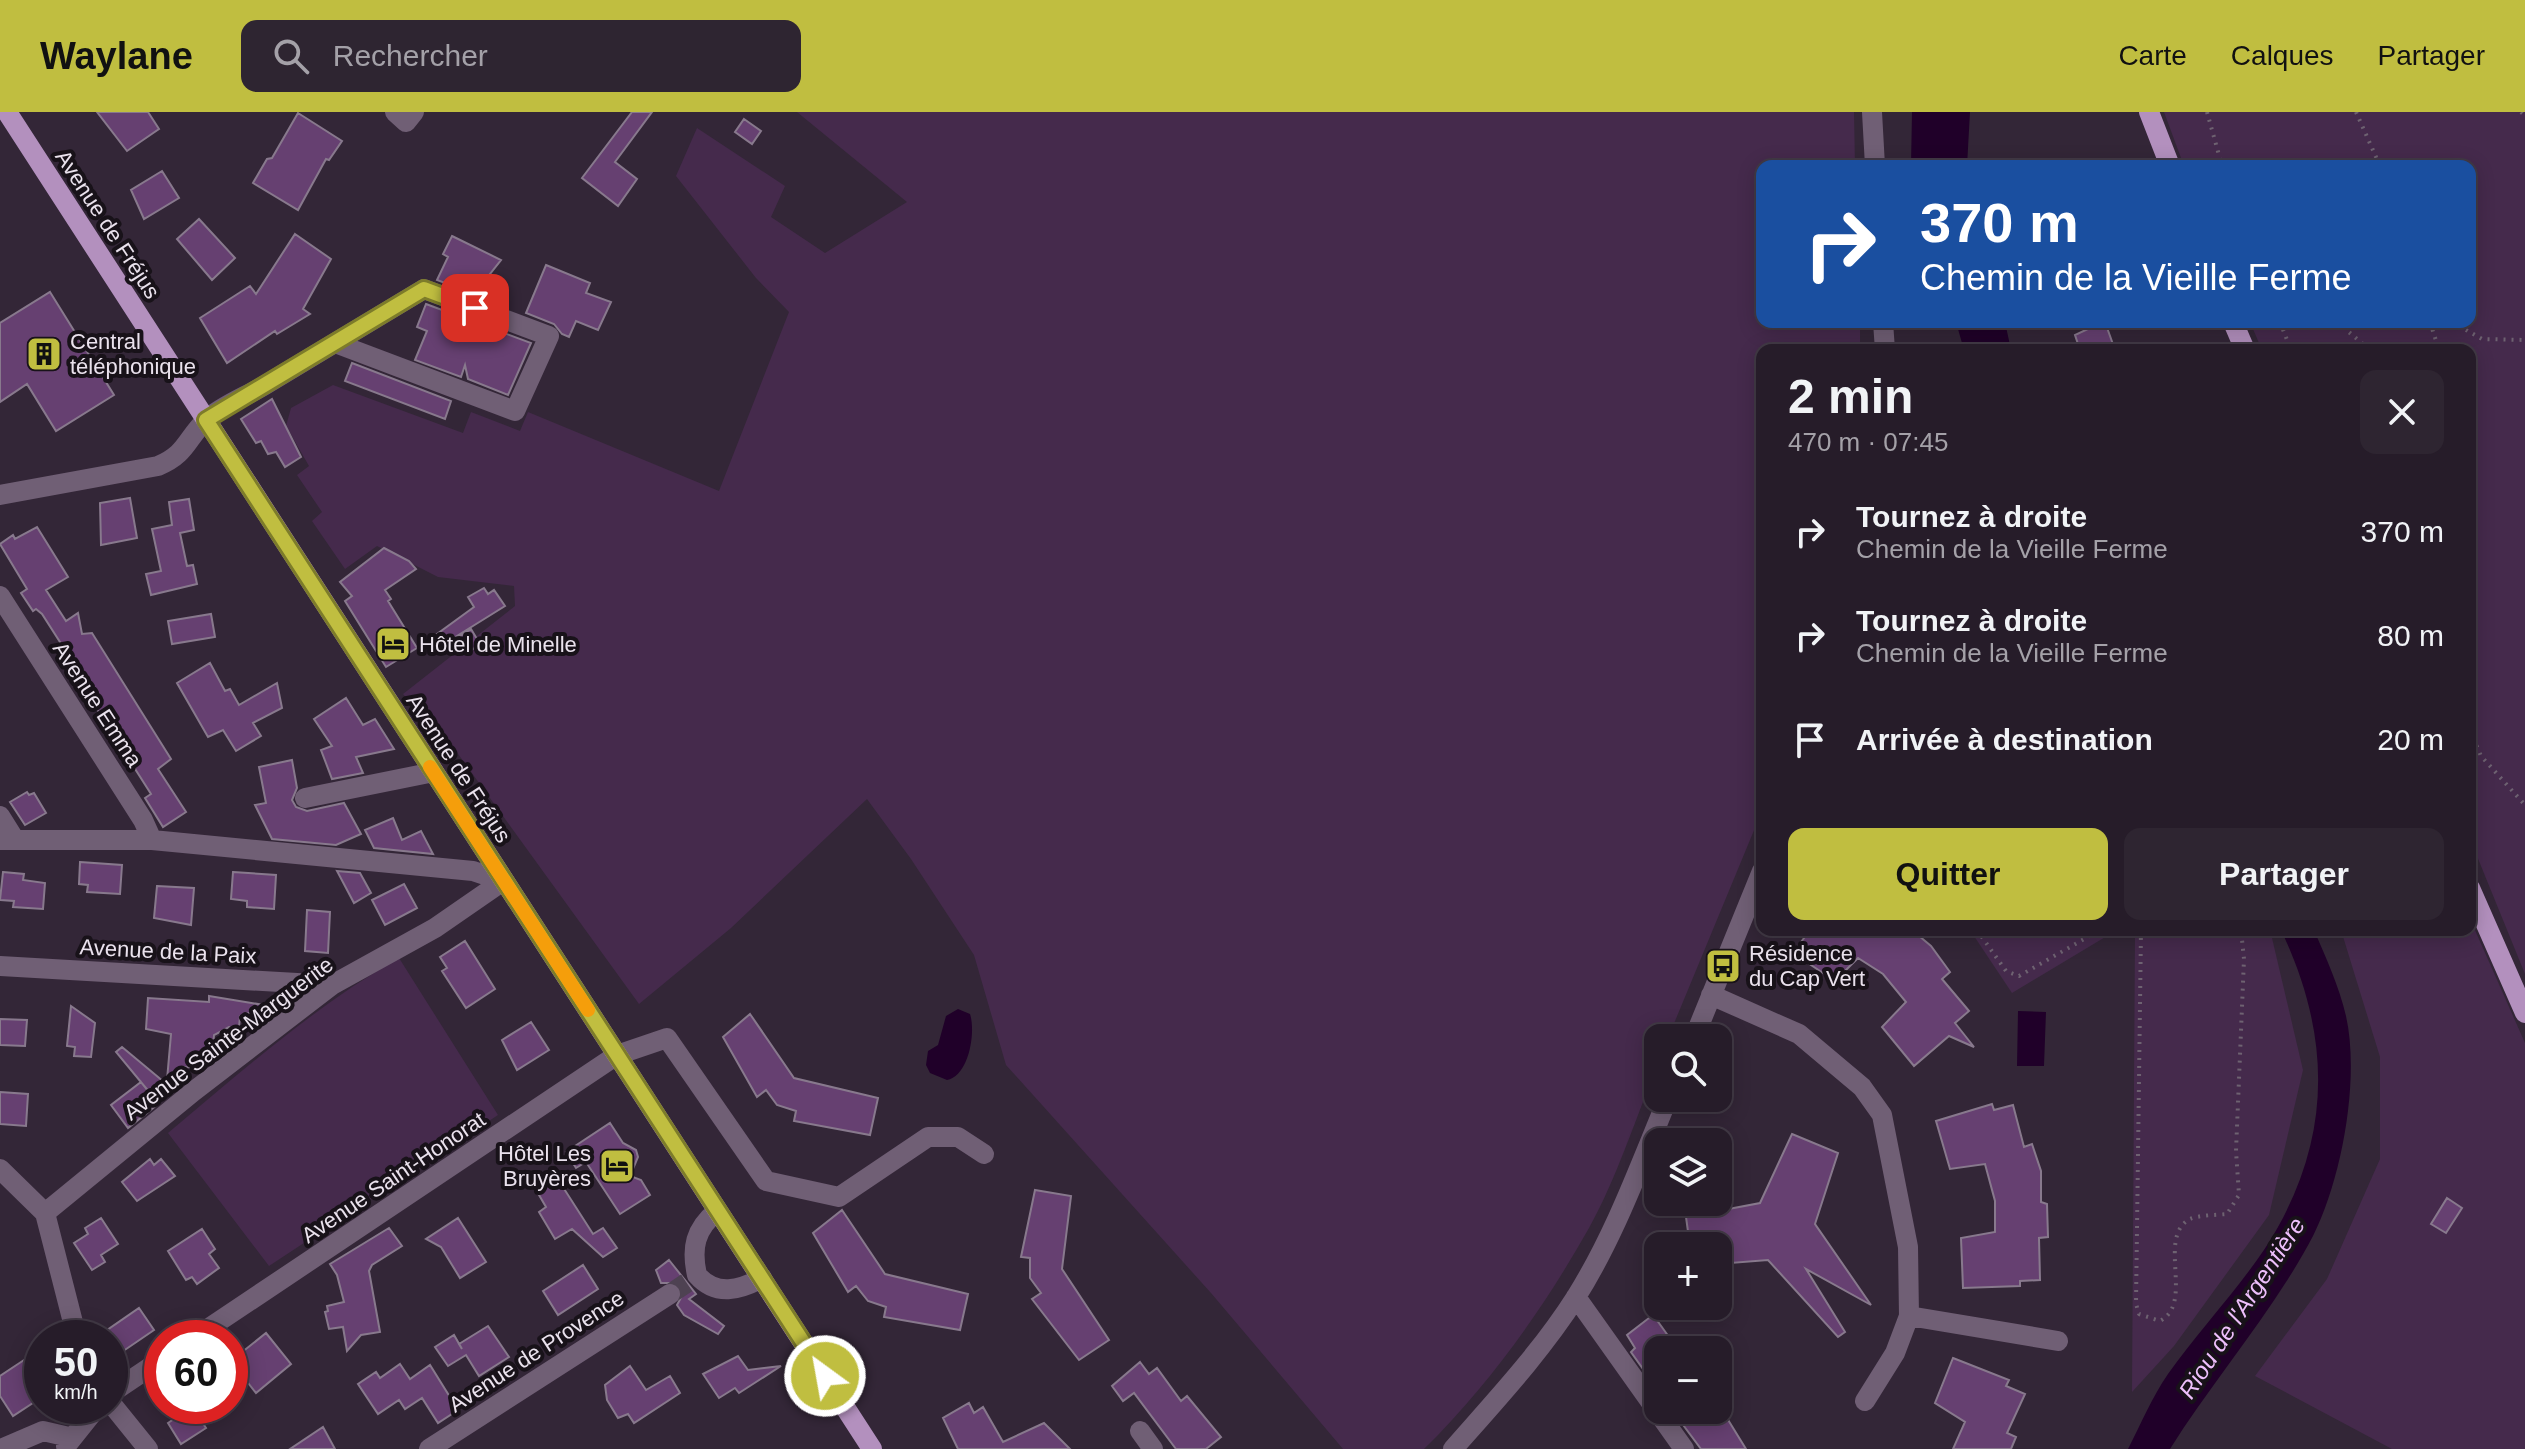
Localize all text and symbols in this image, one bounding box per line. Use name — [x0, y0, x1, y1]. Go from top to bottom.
search box — [241, 20, 801, 92]
icon: search — [269, 34, 313, 78]
text: Waylane — [40, 35, 193, 77]
text: Rechercher — [333, 39, 488, 72]
text: Carte — [2118, 40, 2187, 71]
text: Calques — [2231, 40, 2334, 71]
text: Partager — [2378, 40, 2485, 71]
street label: Avenue de Fréjus — [50, 145, 165, 303]
text: 370 m — [1920, 191, 2079, 254]
icon: right — [1788, 192, 1892, 296]
text: Chemin de la Vieille Ferme — [1920, 257, 2352, 298]
pin — [441, 274, 509, 342]
icon: arrive — [453, 286, 497, 330]
place label: Central téléphonique — [70, 329, 196, 379]
building icon: Central téléphonique — [25, 335, 63, 373]
text: 2 min — [1788, 370, 1913, 423]
button: close — [2360, 370, 2444, 454]
text: 470 m · 07:45 — [1788, 427, 1948, 457]
text: Tournez à droite — [1856, 500, 2087, 533]
icon: right — [1788, 510, 1832, 554]
text: 370 m — [2361, 515, 2444, 548]
text: Chemin de la Vieille Ferme — [1856, 534, 2168, 564]
text: Tournez à droite — [1856, 604, 2087, 637]
icon: right — [1788, 614, 1832, 658]
text: 80 m — [2377, 619, 2444, 652]
hotel icon: Hôtel de Minelle — [374, 625, 412, 663]
place label: Hôtel de Minelle — [419, 632, 577, 657]
street label: Avenue Emma — [48, 637, 148, 772]
text: Chemin de la Vieille Ferme — [1856, 638, 2168, 668]
street label: Avenue de Fréjus — [401, 689, 516, 847]
icon: arrive — [1788, 718, 1832, 762]
text: Arrivée à destination — [1856, 723, 2153, 756]
text: 20 m — [2377, 723, 2444, 756]
button: Quitter — [1788, 828, 2108, 920]
button: Partager — [2124, 828, 2444, 920]
street label: Avenue de la Paix — [79, 934, 257, 969]
place label: Résidence du Cap Vert — [1749, 941, 1865, 991]
bus stop icon: Résidence du Cap Vert — [1704, 947, 1742, 985]
street label: Avenue Sainte-Marguerite — [119, 952, 338, 1125]
map controls — [1644, 1024, 1732, 1424]
button: search — [1644, 1024, 1732, 1112]
street label: Avenue Saint-Honorat — [297, 1107, 490, 1248]
button: layers — [1644, 1128, 1732, 1216]
place label: Hôtel Les Bruyères — [498, 1141, 591, 1191]
hotel icon: Hôtel Les Bruyères — [598, 1147, 636, 1185]
water label: Riou de l'Argentière — [2173, 1212, 2310, 1403]
button: + — [1644, 1232, 1732, 1320]
street label: Avenue de Provence — [444, 1285, 629, 1417]
speed limit sign: 60 — [144, 1320, 248, 1424]
position arrow — [783, 1334, 867, 1418]
button: − — [1644, 1336, 1732, 1424]
text: 50 — [54, 1340, 98, 1384]
text: km/h — [54, 1381, 98, 1403]

